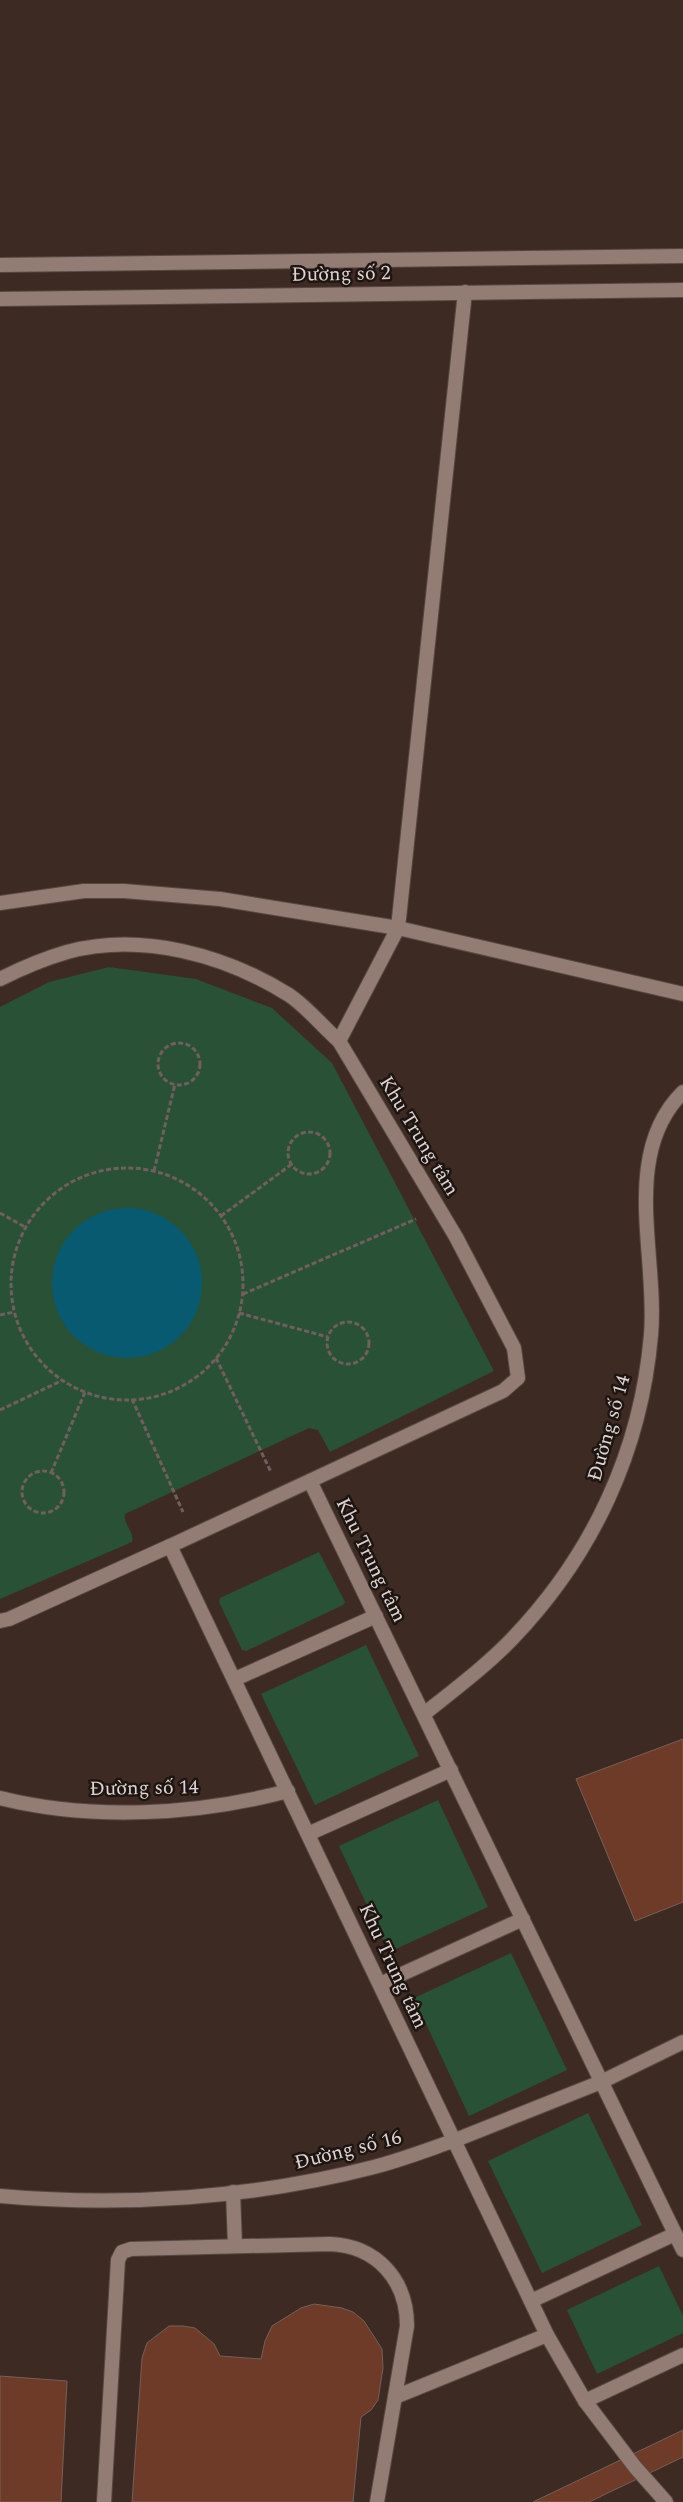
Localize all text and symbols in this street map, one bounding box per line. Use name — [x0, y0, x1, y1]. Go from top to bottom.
street label: Đường số 2 — [291, 258, 391, 290]
street label: Khu Trung tâm — [371, 1070, 467, 1202]
street label: Đường số 14 — [580, 1371, 638, 1485]
street label: Khu Trung tâm — [328, 1493, 414, 1627]
street label: Đường số 14 — [89, 1772, 199, 1804]
street label: Khu Trung tâm — [351, 1898, 435, 2034]
street label: Đường số 16 — [291, 2122, 405, 2178]

